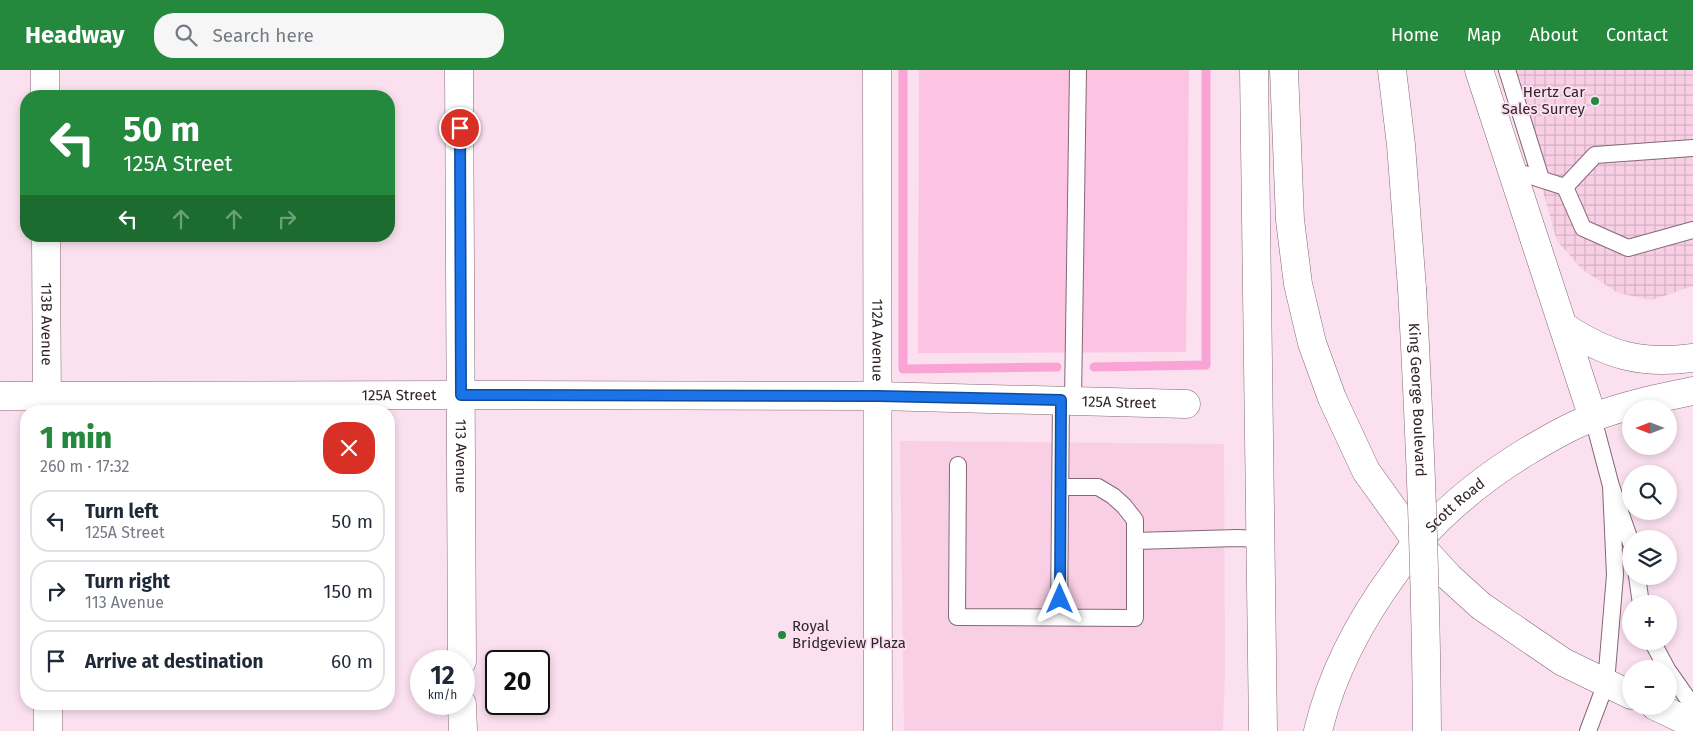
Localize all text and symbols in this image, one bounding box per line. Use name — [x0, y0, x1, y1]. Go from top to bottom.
search box — [154, 13, 504, 58]
text: Headway — [25, 21, 124, 49]
icon: search — [172, 21, 200, 49]
text: Search here — [212, 24, 314, 47]
text: Home — [1391, 24, 1439, 46]
text: Map — [1467, 24, 1501, 46]
text: About — [1529, 24, 1578, 46]
text: Contact — [1606, 24, 1668, 46]
place label: Hertz Car Sales Surrey — [1502, 83, 1586, 118]
marker: Hertz Car Sales Surrey — [1589, 95, 1601, 107]
pin — [439, 107, 481, 149]
text: 50 m — [123, 108, 200, 150]
icon: left — [40, 110, 105, 175]
icon: arrive — [446, 114, 474, 142]
text: 125A Street — [123, 150, 233, 177]
icon: left — [114, 205, 142, 233]
icon: ahead — [167, 205, 195, 233]
icon: ahead — [220, 205, 248, 233]
icon: right — [273, 205, 301, 233]
street label: 113B Avenue — [37, 282, 56, 366]
street label: 112A Avenue — [868, 299, 886, 381]
street label: King George Boulevard — [1405, 322, 1430, 477]
street label: 125A Street — [362, 386, 437, 404]
street label: 125A Street — [1081, 392, 1157, 412]
north arrow — [1622, 400, 1678, 455]
map controls — [1622, 400, 1677, 715]
street label: 113 Avenue — [452, 419, 470, 493]
text: 1 min — [40, 420, 112, 456]
button: close — [323, 422, 375, 474]
text: 260 m · 17:32 — [40, 457, 129, 476]
button: search — [1622, 465, 1677, 520]
street label: Scott Road — [1422, 474, 1488, 536]
text: Turn left — [85, 500, 159, 523]
icon: left — [42, 507, 70, 535]
text: 50 m — [332, 510, 373, 533]
text: 125A Street — [85, 523, 165, 542]
button: layers — [1622, 530, 1677, 585]
text: Turn right — [85, 570, 170, 593]
position arrow — [1033, 572, 1085, 624]
icon: right — [42, 577, 70, 605]
text: 150 m — [323, 580, 373, 603]
text: 113 Avenue — [85, 593, 164, 612]
button: + — [1622, 595, 1677, 650]
place label: Royal Bridgeview Plaza — [792, 617, 906, 652]
marker: Royal Bridgeview Plaza — [776, 629, 788, 641]
icon: arrive — [42, 647, 70, 675]
text: Arrive at destination — [85, 650, 264, 673]
text: 60 m — [331, 650, 373, 673]
speed limit sign: 20 — [485, 650, 550, 715]
button: − — [1622, 660, 1677, 715]
text: 12 — [430, 661, 455, 691]
text: km/h — [428, 688, 457, 702]

